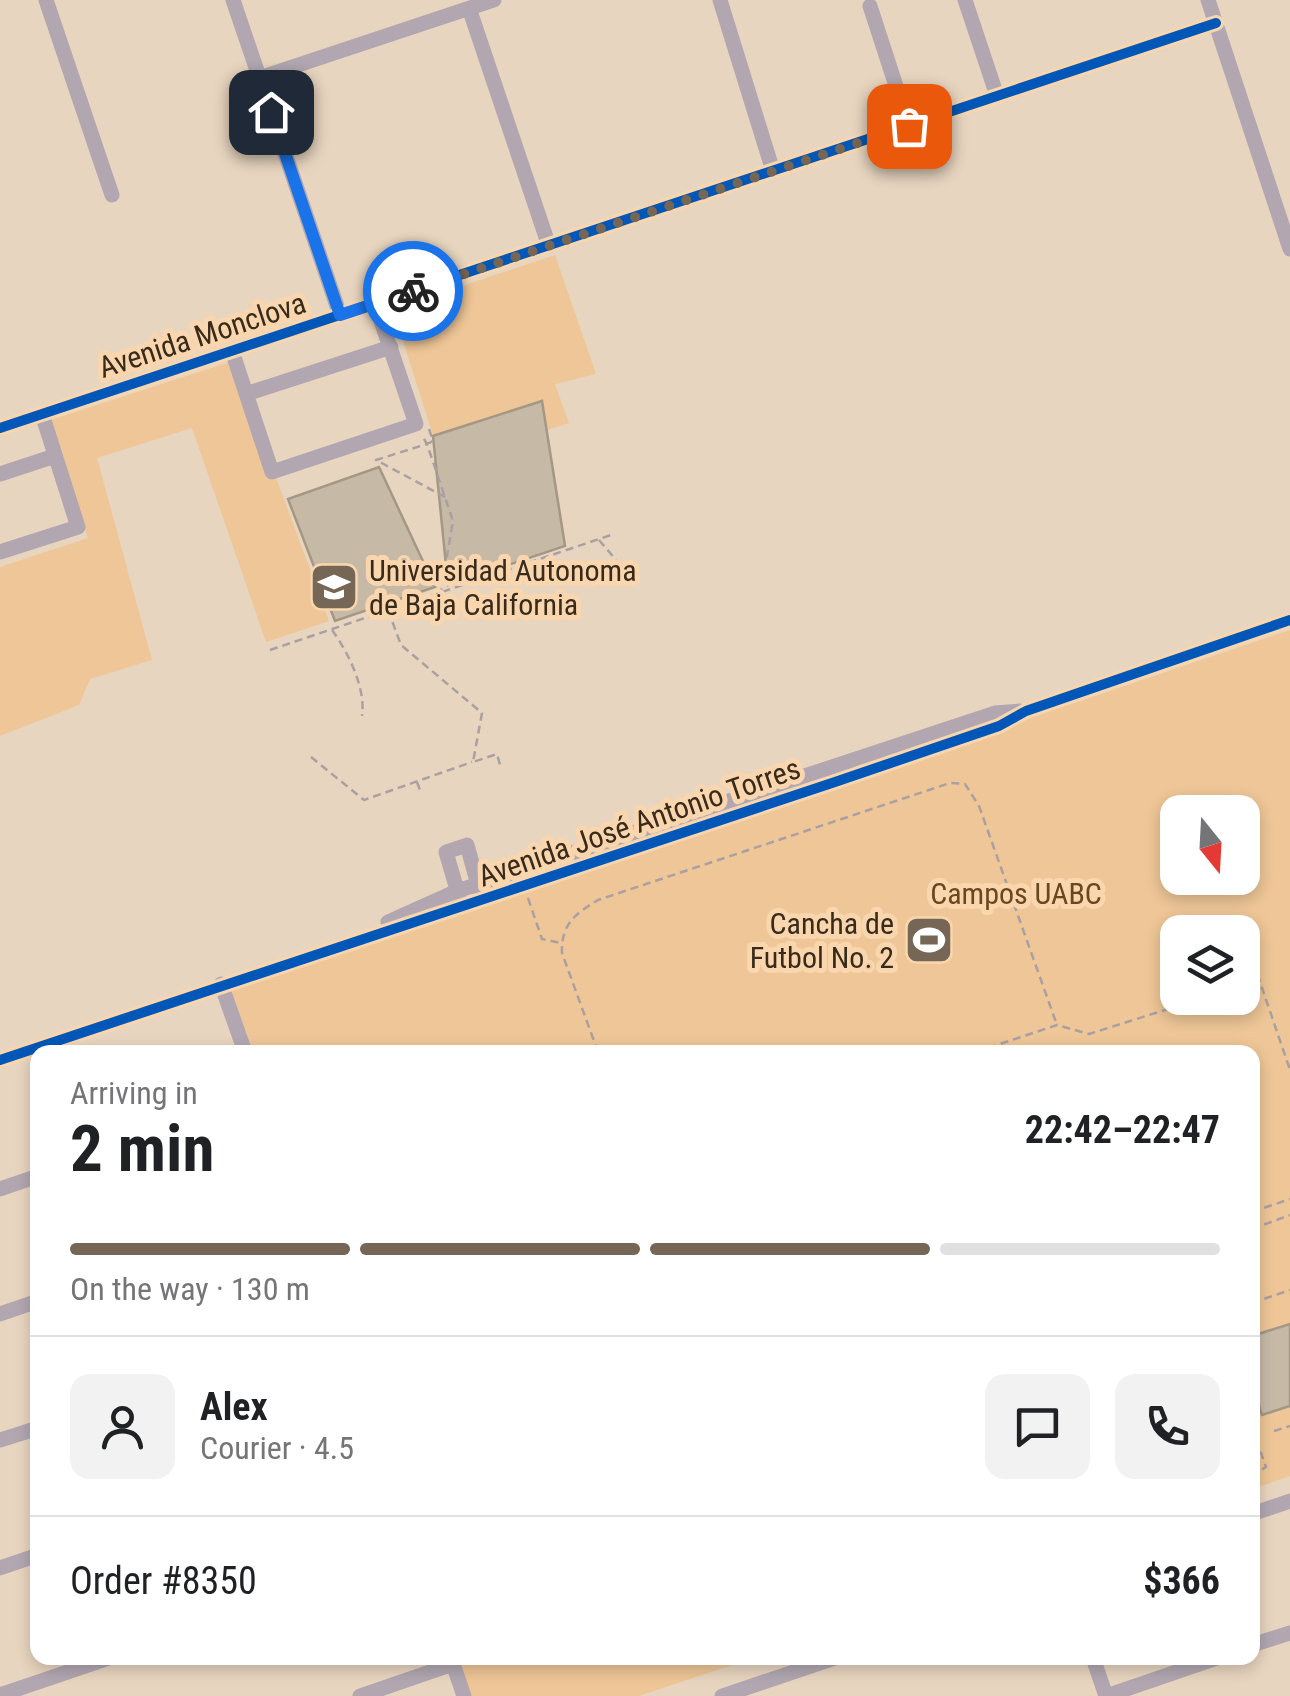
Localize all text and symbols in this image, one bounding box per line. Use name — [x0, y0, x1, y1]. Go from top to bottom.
pin — [229, 70, 314, 155]
pin — [867, 84, 952, 169]
icon: home — [244, 85, 299, 140]
icon: bag — [882, 99, 937, 154]
courier — [363, 241, 463, 341]
icon: bike — [386, 264, 441, 319]
street label: Avenida Monclova — [94, 285, 310, 385]
place label: Universidad Autonoma de Baja California — [369, 553, 637, 622]
school or university icon: Universidad Autonoma de Baja California — [308, 561, 360, 613]
street label: Avenida José Antonio Torres — [473, 750, 805, 894]
north arrow — [1160, 795, 1260, 895]
map controls — [1160, 795, 1260, 1015]
park label: Campos UABC — [930, 876, 1102, 911]
place label: Cancha de Futbol No. 2 — [750, 906, 894, 975]
sports icon: Cancha de Futbol No. 2 — [903, 914, 955, 966]
button: layers — [1160, 915, 1260, 1015]
text: Arriving in — [70, 1074, 198, 1112]
text: 22:42–22:47 — [1025, 1108, 1220, 1152]
text: 2 min — [70, 1111, 214, 1187]
text: On the way · 130 m — [70, 1270, 310, 1308]
button: person — [70, 1374, 175, 1479]
button: chat — [985, 1374, 1090, 1479]
button: phone — [1115, 1374, 1220, 1479]
text: Alex — [200, 1385, 268, 1429]
text: Courier · 4.5 — [200, 1429, 354, 1467]
text: Order #8350 — [70, 1559, 257, 1603]
text: $366 — [1143, 1559, 1220, 1603]

